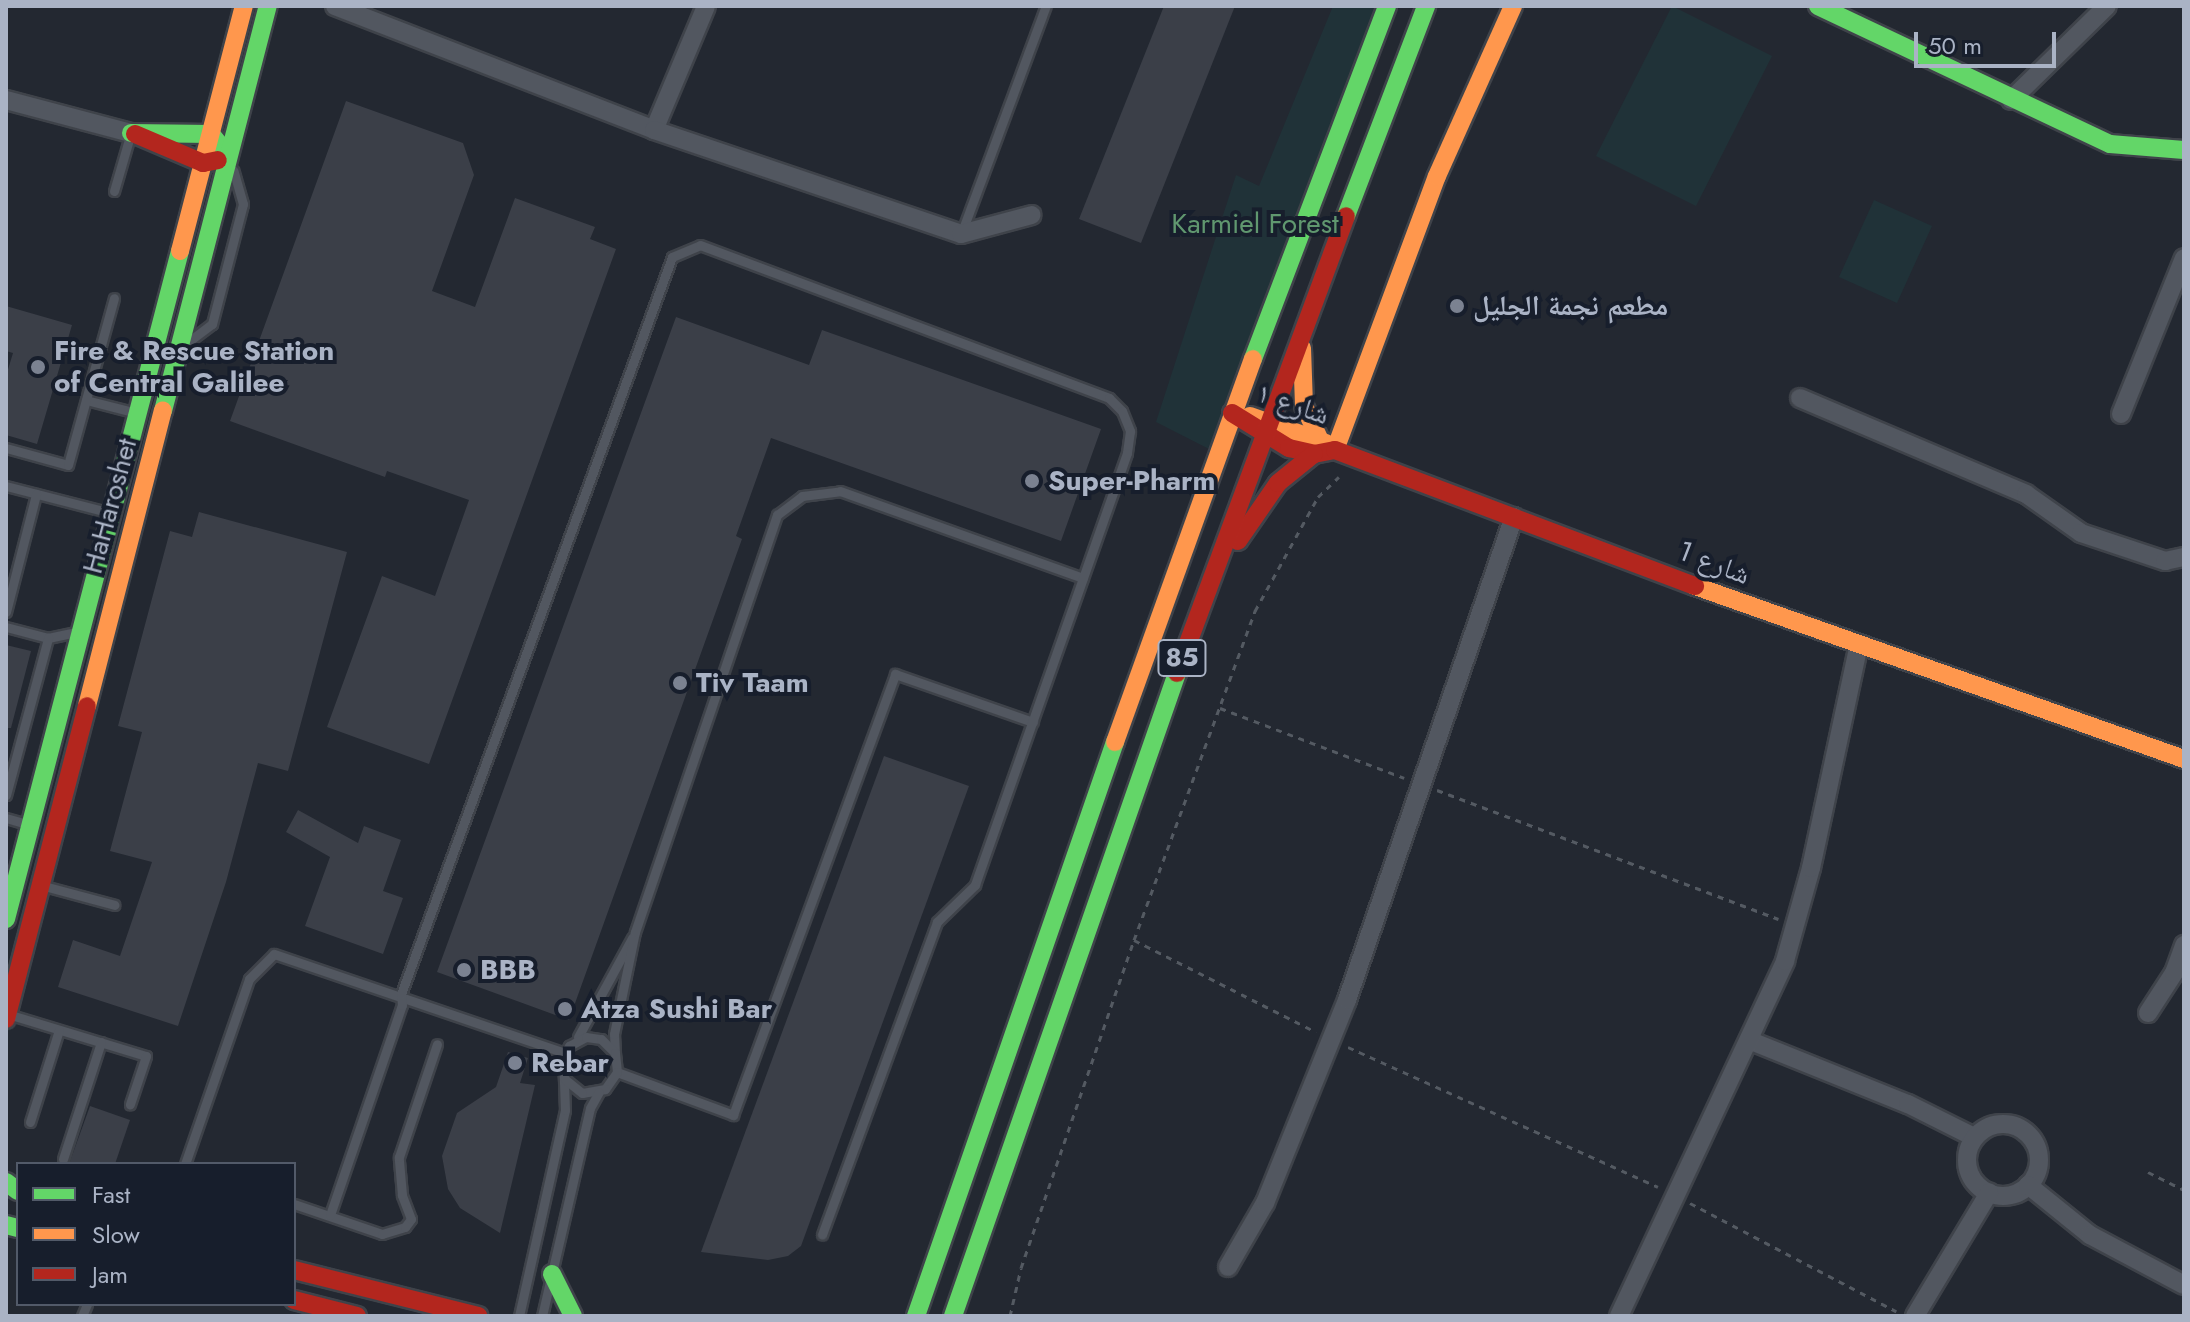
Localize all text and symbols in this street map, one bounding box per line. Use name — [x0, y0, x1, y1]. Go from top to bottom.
scale bar — [1918, 16, 2060, 66]
text: 50 m — [1928, 28, 1982, 63]
park label: Karmiel Forest — [1171, 207, 1339, 241]
place label: مطعم نجمة الجليل — [1473, 289, 1668, 323]
marker: مطعم نجمة الجليل — [1448, 297, 1466, 315]
place label: Fire & Rescue Station of Central Galilee — [54, 334, 334, 400]
marker: Fire & Rescue Station of Central Galilee — [29, 358, 47, 376]
street label: شارع ١ — [1252, 376, 1334, 432]
street label: HaHaroshet — [76, 435, 144, 577]
place label: Super-Pharm — [1048, 464, 1216, 498]
marker: Super-Pharm — [1023, 472, 1041, 490]
street label: شارع 1 — [1673, 534, 1755, 592]
road number: 85 — [1156, 636, 1208, 680]
place label: Tiv Taam — [696, 666, 809, 700]
marker: Tiv Taam — [671, 674, 689, 692]
place label: BBB — [480, 953, 536, 987]
marker: BBB — [455, 961, 473, 979]
place label: Atza Sushi Bar — [581, 992, 772, 1026]
marker: Atza Sushi Bar — [556, 1000, 574, 1018]
place label: Rebar — [531, 1046, 609, 1080]
marker: Rebar — [506, 1054, 524, 1072]
legend — [16, 1162, 296, 1306]
text: Fast — [92, 1177, 130, 1212]
text: Slow — [92, 1217, 140, 1252]
text: Jam — [92, 1257, 128, 1292]

